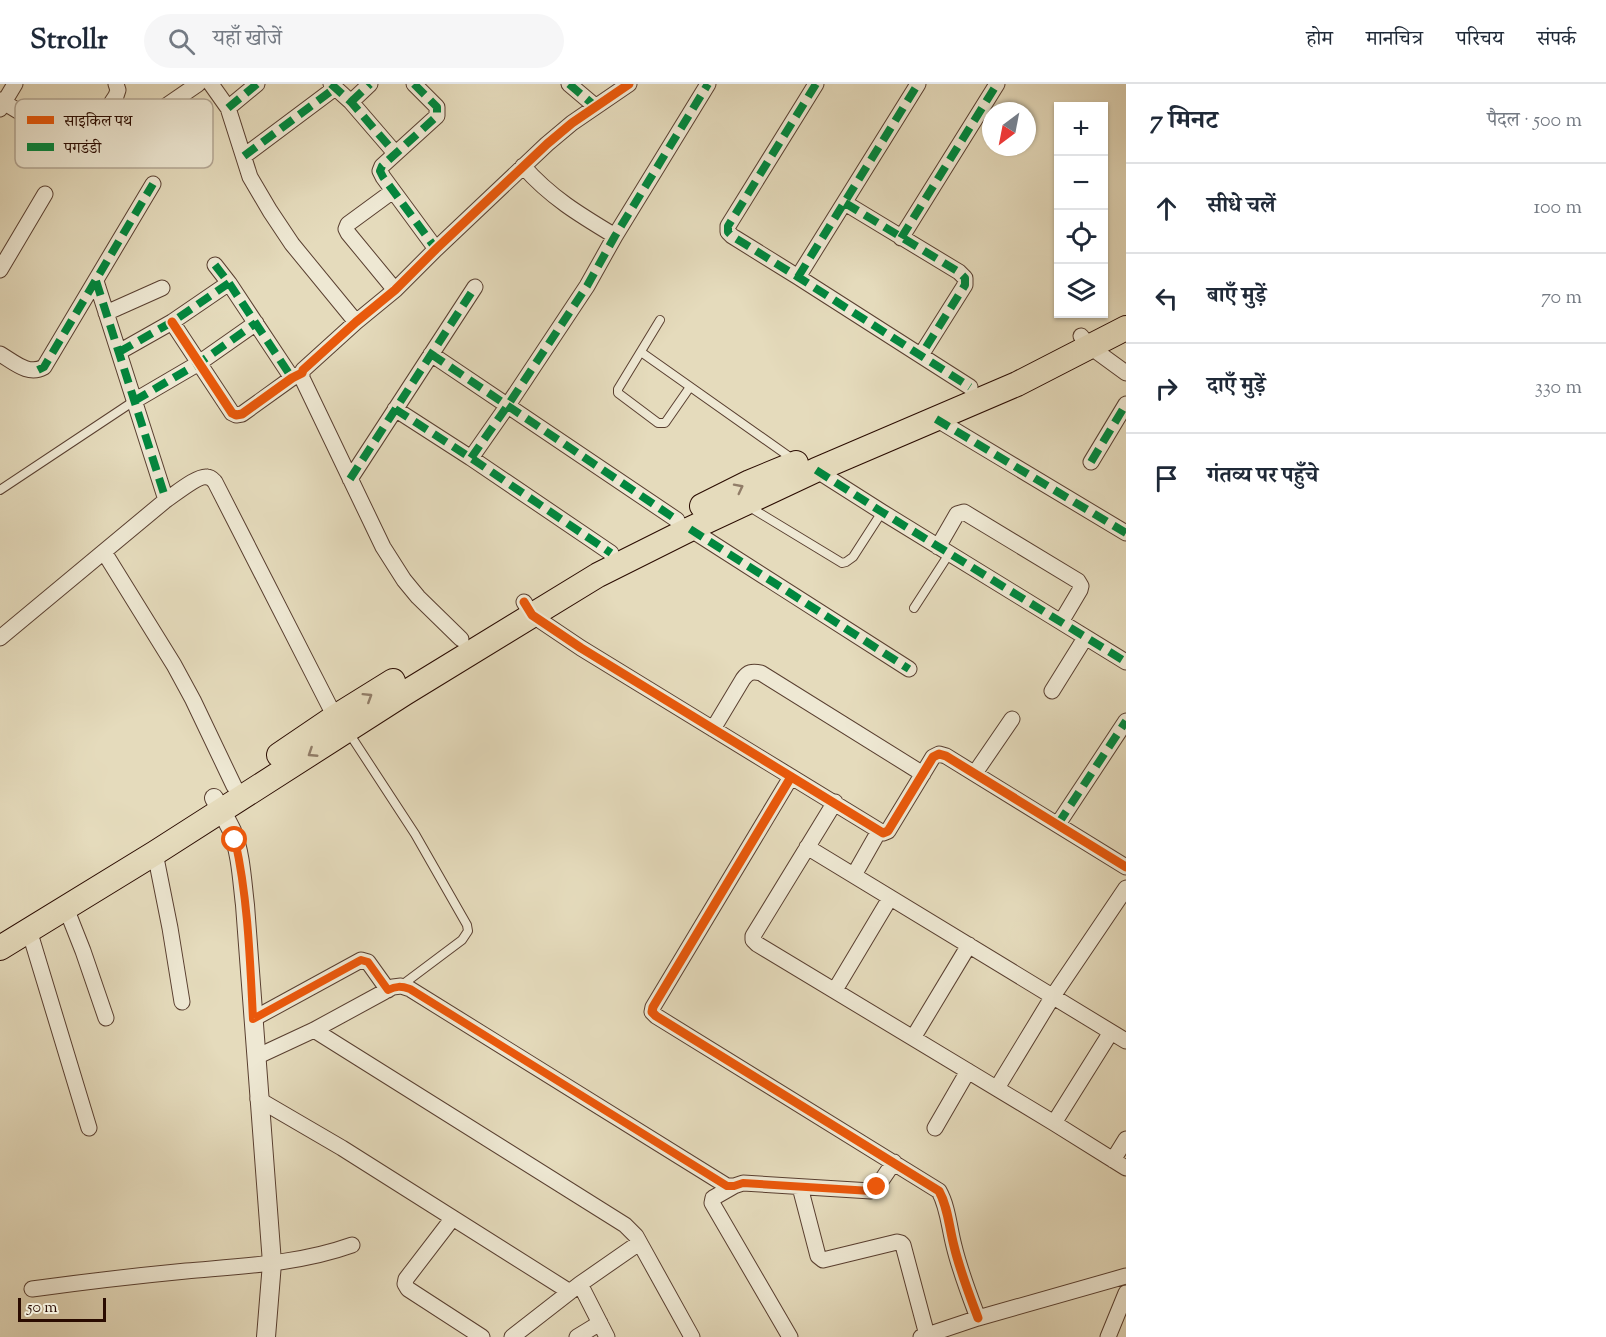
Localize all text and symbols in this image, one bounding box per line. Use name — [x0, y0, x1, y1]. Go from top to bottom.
search box — [144, 14, 564, 68]
text: Strollr — [30, 21, 108, 61]
text: यहाँ खोजें — [213, 24, 282, 56]
icon: search — [165, 25, 198, 58]
text: होम — [1306, 25, 1333, 55]
text: मानचित्र — [1366, 25, 1423, 55]
text: परिचय — [1456, 25, 1504, 55]
text: संपर्क — [1537, 25, 1576, 55]
legend — [15, 99, 213, 168]
north arrow — [982, 102, 1036, 156]
map controls — [1054, 102, 1108, 318]
button: + — [1054, 102, 1108, 156]
text: 7 मिनट — [1150, 103, 1218, 140]
text: पैदल · 500 m — [1487, 107, 1582, 136]
text: साइकिल पथ — [63, 111, 133, 134]
text: पगडंडी — [63, 138, 102, 161]
button: − — [1054, 156, 1108, 210]
text: सीधे चलें — [1207, 191, 1276, 223]
icon: ahead — [1150, 192, 1183, 225]
text: 100 m — [1533, 194, 1582, 223]
button: locate — [1054, 210, 1108, 264]
button: layers — [1054, 264, 1108, 318]
text: बाएँ मुड़ें — [1207, 281, 1266, 313]
icon: left — [1150, 282, 1183, 315]
text: 70 m — [1541, 284, 1582, 313]
text: दाएँ मुड़ें — [1207, 371, 1266, 403]
icon: right — [1150, 372, 1183, 405]
text: 330 m — [1535, 374, 1582, 403]
text: गंतव्य पर पहुँचे — [1207, 461, 1318, 493]
icon: arrive — [1150, 462, 1183, 495]
one-way arrow — [733, 483, 744, 495]
one-way arrow — [362, 692, 372, 704]
one-way arrow — [308, 746, 319, 757]
route start — [221, 826, 247, 852]
route end — [863, 1173, 889, 1199]
scale bar — [18, 1295, 106, 1322]
text: 50 m — [27, 1297, 58, 1320]

